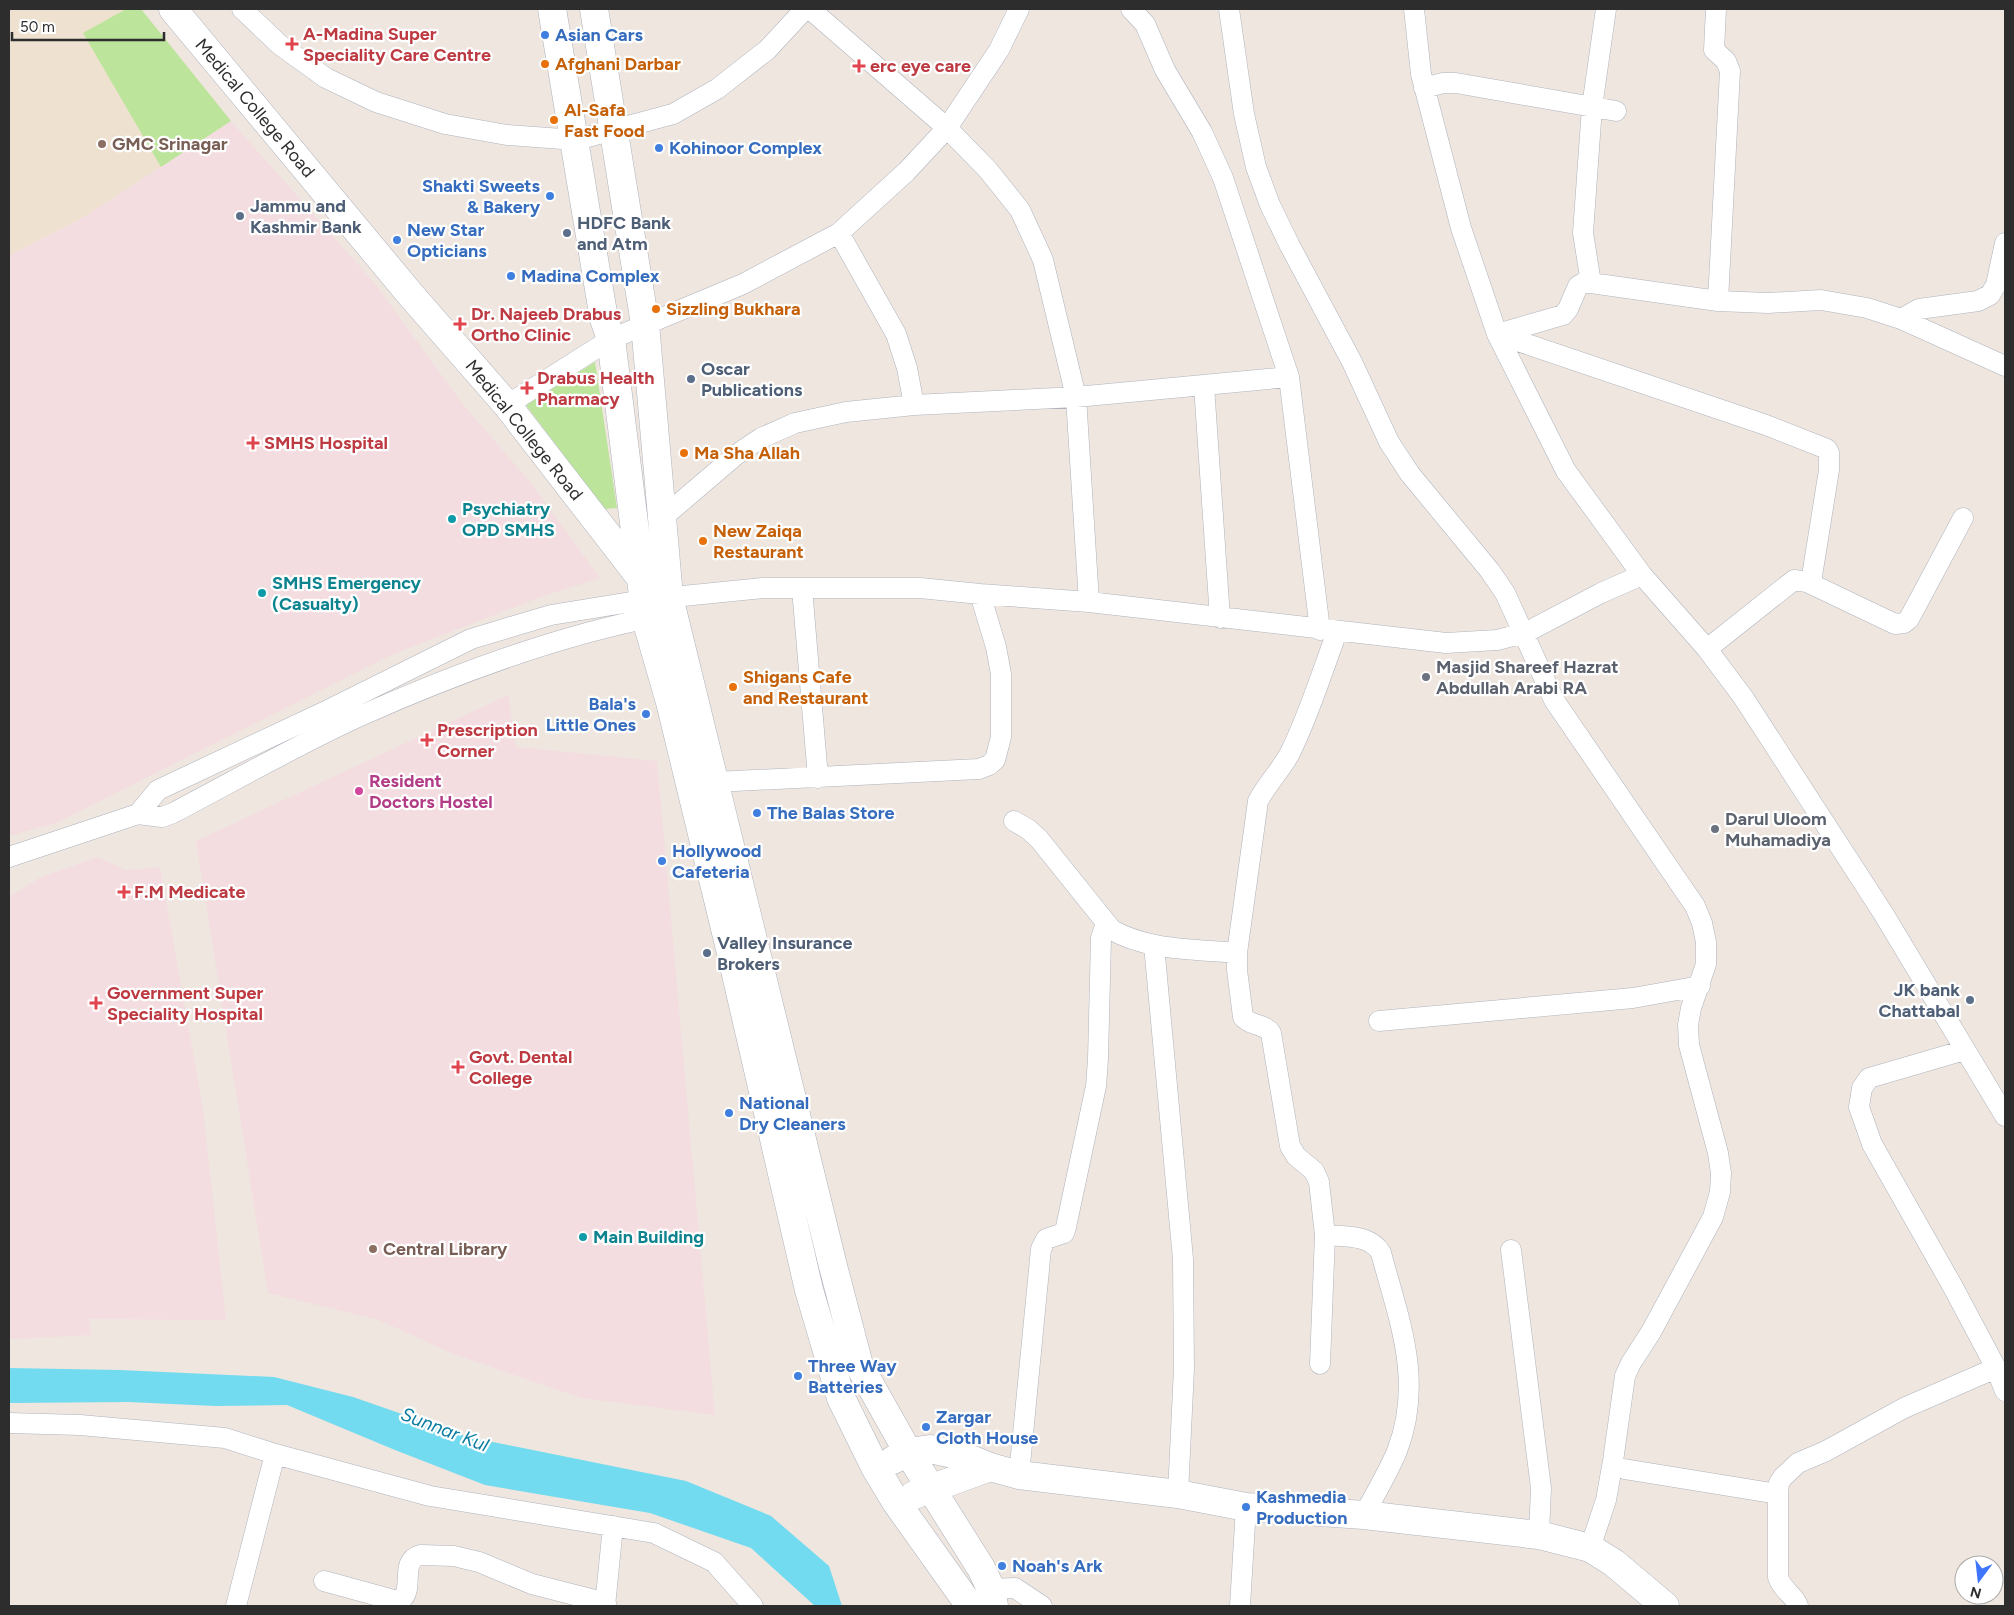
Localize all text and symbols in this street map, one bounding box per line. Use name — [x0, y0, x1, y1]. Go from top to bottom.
scale bar — [12, 10, 165, 42]
text: 50 m — [20, 18, 55, 36]
place label: A-Madina Super Speciality Care Centre — [303, 23, 491, 66]
place label: Asian Cars — [555, 24, 644, 46]
marker: Asian Cars — [539, 29, 551, 41]
street label: Medical College Road — [190, 34, 320, 182]
marker: A-Madina Super Speciality Care Centre — [285, 37, 299, 51]
place label: Afghani Darbar — [555, 53, 681, 75]
place label: erc eye care — [870, 55, 971, 77]
marker: Afghani Darbar — [539, 58, 551, 70]
marker: erc eye care — [852, 59, 866, 73]
place label: Al-Safa Fast Food — [564, 99, 645, 142]
marker: Al-Safa Fast Food — [548, 114, 560, 126]
place label: GMC Srinagar — [112, 133, 228, 155]
place label: Kohinoor Complex — [669, 137, 822, 159]
marker: GMC Srinagar — [96, 138, 108, 150]
marker: Kohinoor Complex — [653, 142, 665, 154]
place label: Shakti Sweets & Bakery — [422, 175, 541, 218]
marker: Shakti Sweets & Bakery — [544, 190, 556, 202]
place label: Jammu and Kashmir Bank — [250, 195, 362, 238]
marker: Jammu and Kashmir Bank — [234, 210, 246, 222]
place label: HDFC Bank and Atm — [577, 212, 671, 255]
place label: New Star Opticians — [407, 219, 487, 262]
marker: HDFC Bank and Atm — [561, 227, 573, 239]
marker: New Star Opticians — [391, 234, 403, 246]
place label: Madina Complex — [521, 265, 660, 287]
marker: Madina Complex — [505, 270, 517, 282]
place label: Sizzling Bukhara — [666, 298, 800, 320]
place label: Dr. Najeeb Drabus Ortho Clinic — [471, 303, 622, 346]
marker: Sizzling Bukhara — [650, 303, 662, 315]
marker: Dr. Najeeb Drabus Ortho Clinic — [453, 317, 467, 331]
street label: Medical College Road — [461, 355, 587, 505]
place label: Oscar Publications — [701, 358, 803, 401]
place label: Drabus Health Pharmacy — [537, 367, 655, 410]
marker: Oscar Publications — [685, 373, 697, 385]
marker: Drabus Health Pharmacy — [521, 382, 533, 394]
place label: SMHS Hospital — [264, 432, 388, 454]
marker: SMHS Hospital — [246, 436, 260, 450]
place label: Ma Sha Allah — [694, 442, 800, 464]
marker: Ma Sha Allah — [678, 447, 690, 459]
place label: Psychiatry OPD SMHS — [462, 498, 555, 541]
marker: Psychiatry OPD SMHS — [446, 513, 458, 525]
place label: New Zaiqa Restaurant — [713, 520, 804, 563]
marker: New Zaiqa Restaurant — [697, 535, 709, 547]
place label: SMHS Emergency (Casualty) — [272, 572, 422, 615]
marker: SMHS Emergency (Casualty) — [256, 587, 268, 599]
place label: Masjid Shareef Hazrat Abdullah Arabi RA — [1436, 656, 1619, 699]
place label: Shigans Cafe and Restaurant — [743, 666, 869, 709]
marker: Masjid Shareef Hazrat Abdullah Arabi RA — [1420, 671, 1432, 683]
marker: Shigans Cafe and Restaurant — [727, 681, 739, 693]
place label: Bala's Little Ones — [546, 693, 637, 736]
marker: Bala's Little Ones — [640, 708, 652, 720]
place label: Prescription Corner — [437, 719, 538, 762]
marker: Prescription Corner — [421, 734, 433, 746]
place label: Resident Doctors Hostel — [369, 770, 493, 813]
marker: Resident Doctors Hostel — [353, 785, 365, 797]
place label: The Balas Store — [767, 802, 895, 824]
marker: The Balas Store — [751, 807, 763, 819]
place label: Darul Uloom Muhamadiya — [1725, 808, 1831, 851]
marker: Darul Uloom Muhamadiya — [1709, 823, 1721, 835]
place label: Hollywood Cafeteria — [672, 840, 762, 883]
marker: Hollywood Cafeteria — [656, 855, 668, 867]
place label: F.M Medicate — [134, 881, 245, 903]
marker: F.M Medicate — [118, 886, 130, 898]
place label: Valley Insurance Brokers — [717, 932, 852, 975]
marker: Valley Insurance Brokers — [701, 947, 713, 959]
place label: JK bank Chattabal — [1878, 979, 1960, 1022]
place label: Government Super Speciality Hospital — [107, 982, 264, 1025]
marker: JK bank Chattabal — [1964, 994, 1976, 1006]
marker: Government Super Speciality Hospital — [89, 996, 103, 1010]
place label: Govt. Dental College — [469, 1046, 572, 1089]
marker: Govt. Dental College — [451, 1060, 465, 1074]
place label: National Dry Cleaners — [739, 1092, 846, 1135]
marker: National Dry Cleaners — [723, 1107, 735, 1119]
place label: Main Building — [593, 1226, 704, 1248]
marker: Main Building — [577, 1231, 589, 1243]
place label: Central Library — [383, 1238, 508, 1260]
marker: Central Library — [367, 1243, 379, 1255]
place label: Three Way Batteries — [808, 1355, 897, 1398]
marker: Three Way Batteries — [792, 1370, 804, 1382]
water label: Sunnar Kul — [398, 1402, 493, 1457]
place label: Zargar Cloth House — [936, 1406, 1038, 1449]
marker: Zargar Cloth House — [920, 1421, 932, 1433]
place label: Kashmedia Production — [1256, 1486, 1348, 1529]
marker: Kashmedia Production — [1240, 1501, 1252, 1513]
place label: Noah's Ark — [1012, 1555, 1103, 1577]
north arrow — [1954, 1555, 2004, 1605]
marker: Noah's Ark — [996, 1560, 1008, 1572]
text: N — [1968, 1582, 1983, 1602]

